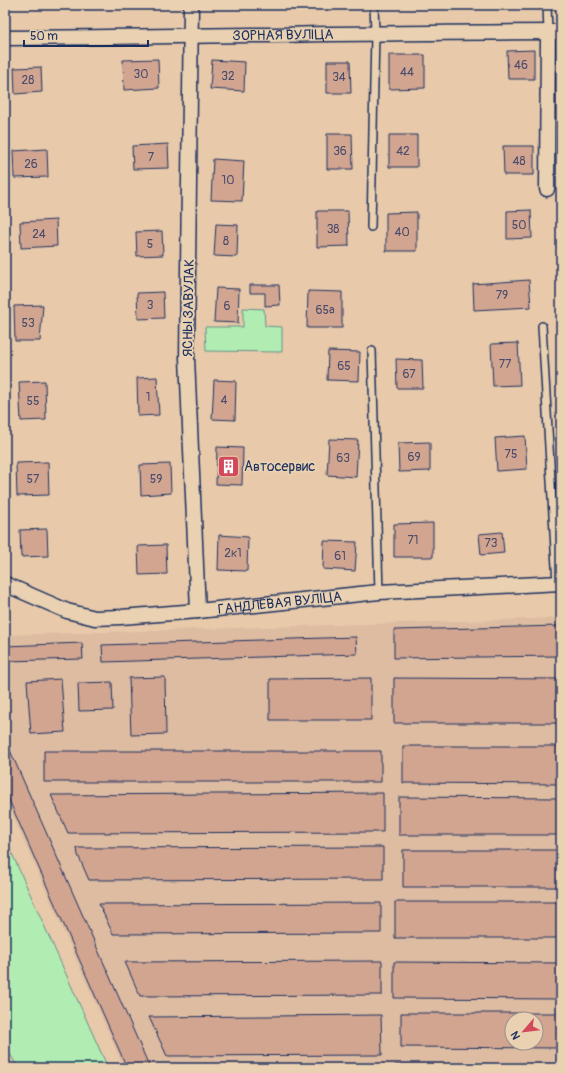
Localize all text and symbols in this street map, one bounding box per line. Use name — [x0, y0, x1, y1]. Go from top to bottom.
scale bar — [24, 22, 148, 48]
street label: ЗОРНАЯ ВУЛІЦА — [232, 26, 334, 44]
text: 50 m — [30, 29, 58, 44]
house number: 46 — [514, 58, 528, 73]
house number: 44 — [400, 65, 414, 80]
house number: 30 — [134, 67, 148, 82]
house number: 32 — [221, 69, 235, 84]
house number: 34 — [332, 70, 346, 85]
house number: 28 — [22, 73, 34, 88]
house number: 36 — [333, 144, 347, 159]
house number: 42 — [396, 144, 410, 159]
house number: 7 — [148, 150, 155, 165]
house number: 48 — [512, 154, 526, 169]
house number: 26 — [24, 157, 38, 172]
house number: 10 — [222, 173, 234, 188]
house number: 50 — [512, 218, 526, 233]
house number: 38 — [327, 222, 339, 237]
house number: 40 — [394, 225, 410, 240]
house number: 24 — [32, 227, 46, 242]
house number: 8 — [223, 234, 229, 249]
house number: 5 — [147, 237, 153, 252]
street label: ЯСНЫ ЗАВУЛАК — [179, 259, 198, 357]
house number: 79 — [496, 288, 508, 303]
house number: 3 — [147, 298, 154, 313]
house number: 6 — [224, 299, 231, 314]
house number: 65а — [315, 303, 335, 318]
house number: 53 — [21, 316, 35, 331]
house number: 77 — [499, 357, 512, 372]
house number: 65 — [337, 359, 351, 374]
house number: 67 — [402, 367, 416, 382]
house number: 1 — [146, 390, 150, 405]
house number: 4 — [221, 393, 228, 408]
house number: 55 — [26, 394, 40, 409]
house number: 75 — [505, 447, 517, 462]
house number: 69 — [407, 450, 421, 465]
house number: 63 — [336, 451, 350, 466]
building icon: Автосервис — [216, 453, 242, 479]
place label: Автосервис — [244, 458, 315, 475]
house number: 57 — [27, 472, 40, 487]
house number: 59 — [150, 472, 162, 487]
house number: 71 — [407, 533, 419, 548]
house number: 73 — [484, 536, 498, 551]
house number: 2к1 — [224, 546, 242, 561]
house number: 61 — [334, 549, 346, 564]
street label: ГАНДЛЁВАЯ ВУЛІЦА — [217, 588, 343, 618]
north arrow — [504, 1011, 544, 1051]
text: N — [508, 1029, 523, 1042]

